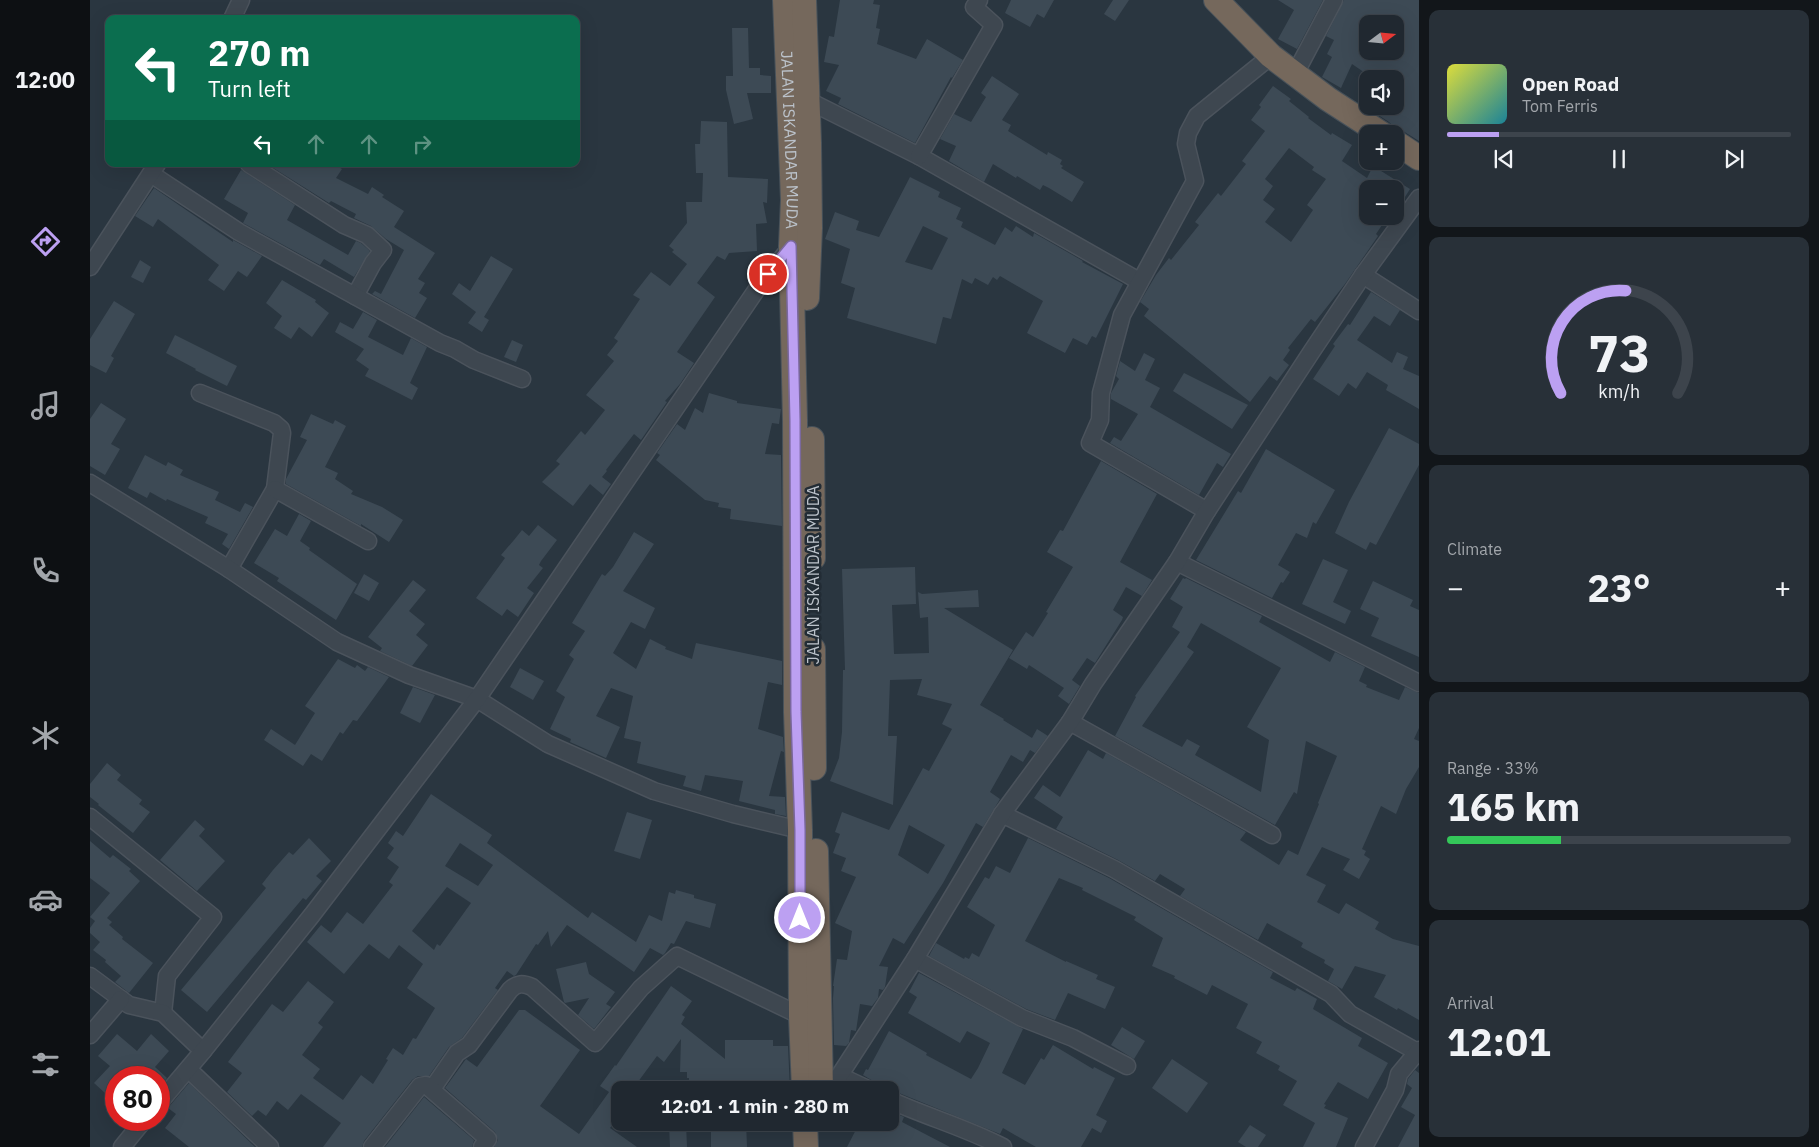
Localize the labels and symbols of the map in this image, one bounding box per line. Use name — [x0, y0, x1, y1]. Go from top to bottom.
north arrow — [1359, 15, 1404, 60]
street label: JALAN ISKANDAR MUDA — [777, 50, 803, 230]
pin — [747, 253, 789, 295]
street label: JALAN ISKANDAR MUDA — [803, 486, 823, 664]
position arrow — [773, 891, 825, 943]
speed limit sign: 80 — [105, 1066, 170, 1131]

